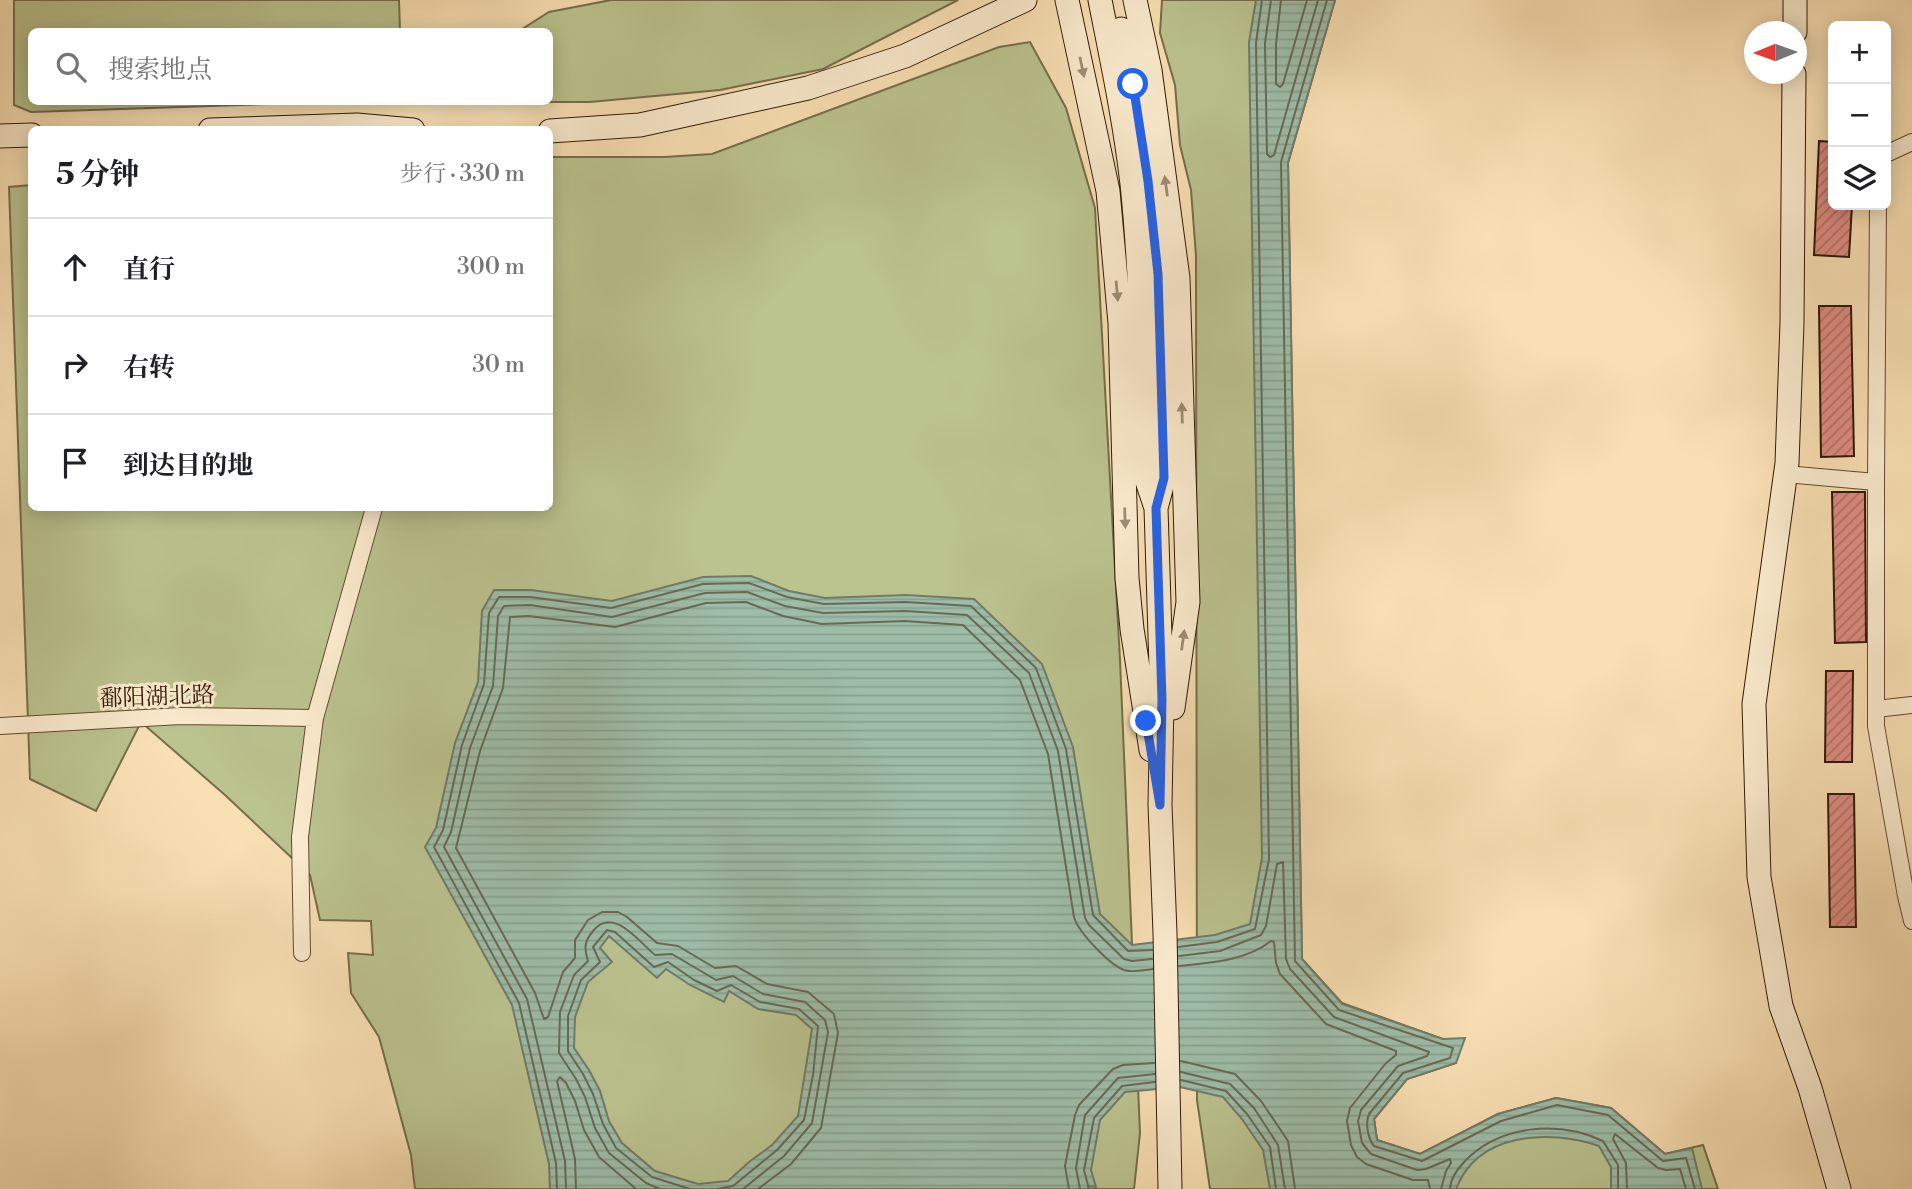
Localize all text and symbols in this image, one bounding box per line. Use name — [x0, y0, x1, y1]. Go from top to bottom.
north arrow — [1744, 21, 1807, 84]
map controls — [1828, 21, 1891, 210]
button: + — [1828, 21, 1891, 84]
search box — [28, 28, 553, 105]
icon: search — [52, 48, 90, 86]
text: 搜索地点 — [108, 54, 212, 86]
one-way arrow — [1076, 56, 1087, 78]
route start — [1117, 68, 1148, 99]
button: − — [1828, 84, 1891, 147]
button: layers — [1828, 147, 1891, 210]
text: 5 分钟 — [56, 156, 139, 194]
text: 步行 · 330 m — [400, 160, 525, 188]
one-way arrow — [1160, 175, 1171, 197]
icon: ahead — [56, 248, 94, 286]
text: 300 m — [457, 253, 525, 281]
text: 直行 — [123, 254, 175, 286]
one-way arrow — [1112, 280, 1123, 302]
icon: right — [56, 346, 94, 384]
text: 30 m — [472, 351, 525, 379]
text: 右转 — [123, 352, 175, 384]
one-way arrow — [1177, 402, 1188, 424]
icon: arrive — [56, 444, 94, 482]
text: 到达目的地 — [123, 450, 253, 482]
one-way arrow — [1120, 508, 1131, 530]
one-way arrow — [1177, 629, 1188, 651]
street label: 鄱阳湖北路 — [99, 681, 215, 713]
route end — [1130, 705, 1161, 736]

